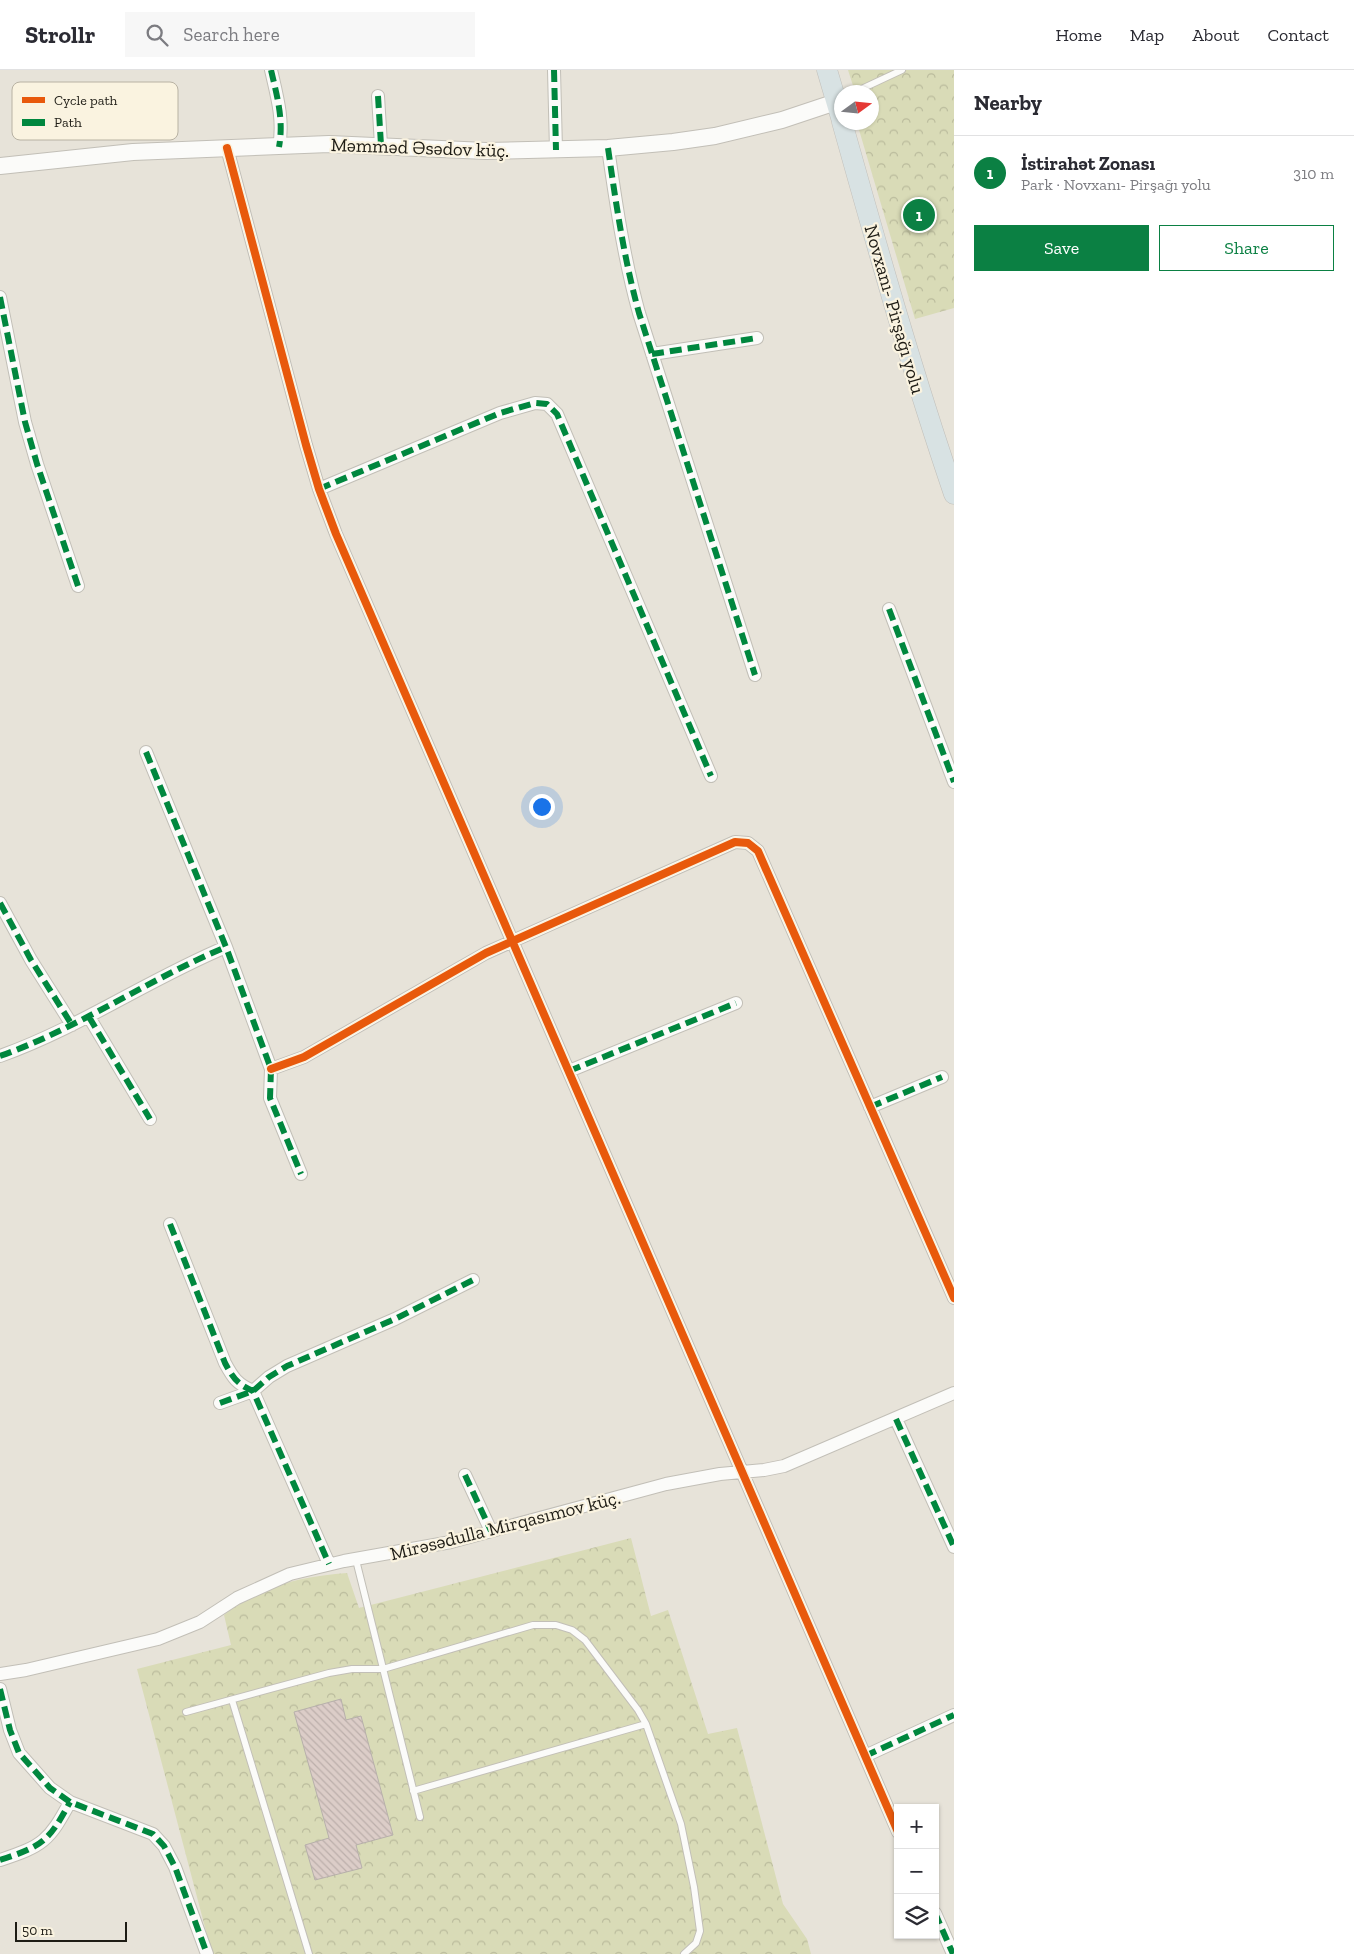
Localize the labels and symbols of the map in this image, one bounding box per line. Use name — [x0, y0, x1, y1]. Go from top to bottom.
legend — [12, 82, 178, 140]
north arrow — [834, 85, 879, 130]
text: Cycle path — [54, 92, 118, 109]
text: Path — [54, 114, 82, 131]
street label: Məmməd Əsədov küç. — [330, 133, 510, 162]
pin: 1 — [903, 196, 935, 234]
street label: Novxanı- Pirşağı yolu — [859, 222, 930, 397]
your location — [529, 794, 555, 820]
street label: Mirəsədulla Mirqasımov küç. — [388, 1486, 623, 1565]
scale bar — [15, 1919, 128, 1942]

